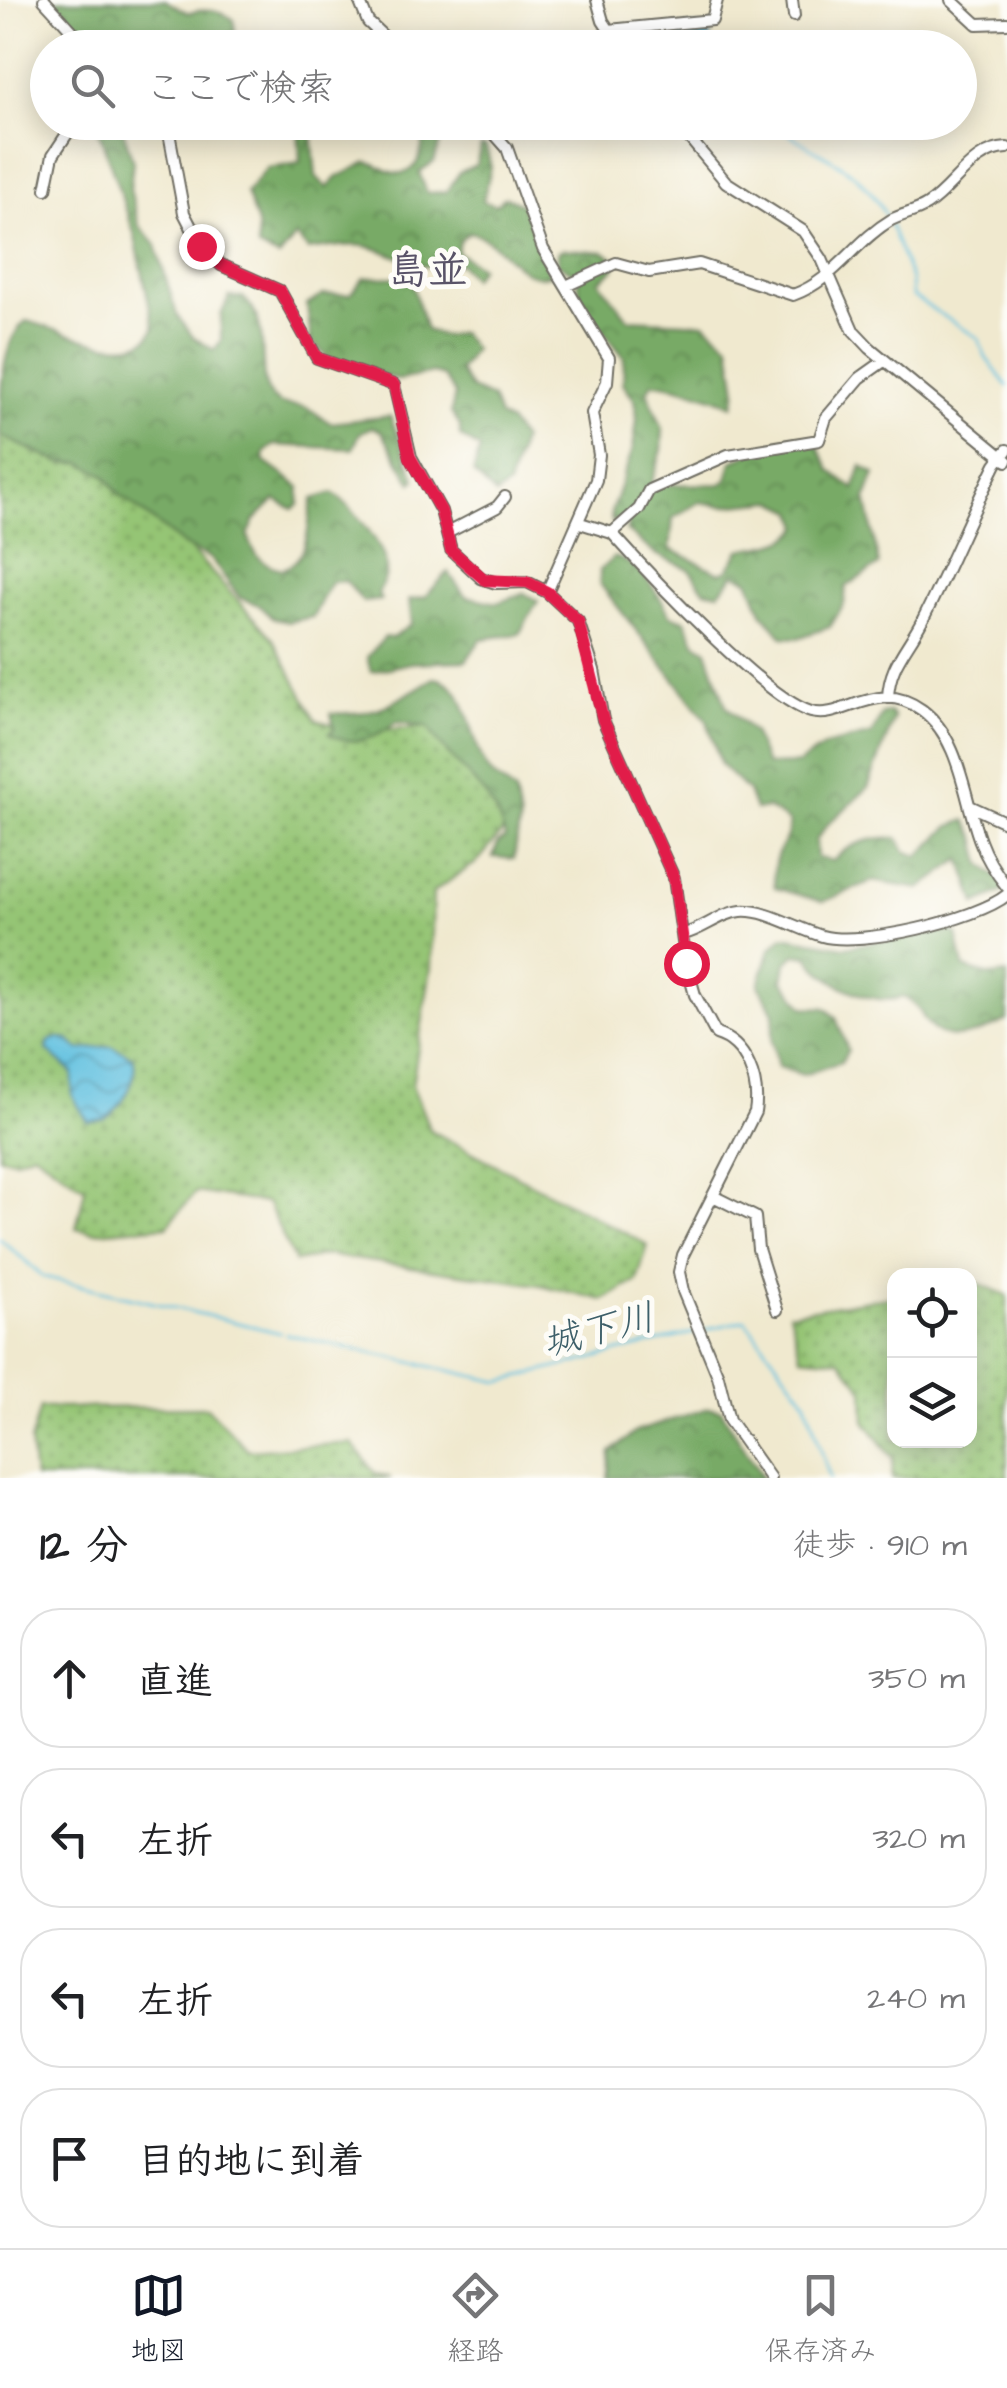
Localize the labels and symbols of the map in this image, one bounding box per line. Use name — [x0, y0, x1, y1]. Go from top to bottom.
route end — [179, 224, 225, 270]
district label: 島並 — [388, 244, 468, 299]
route start — [664, 941, 710, 987]
water label: 城下川 — [537, 1292, 661, 1370]

